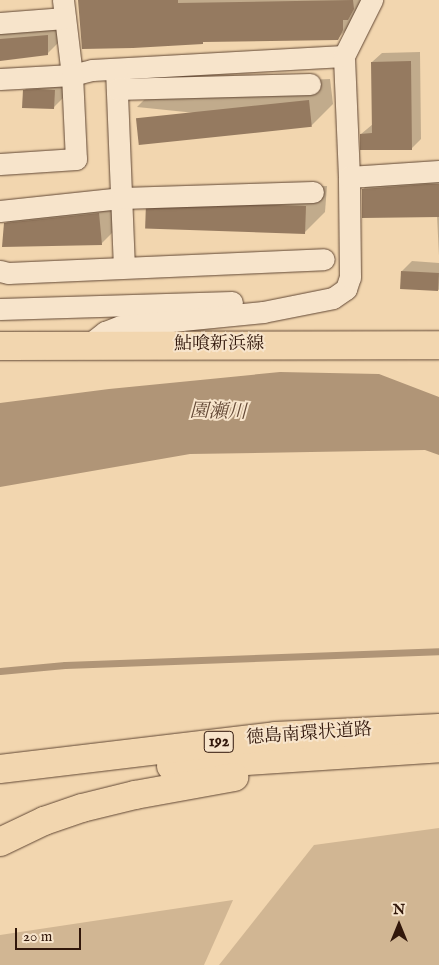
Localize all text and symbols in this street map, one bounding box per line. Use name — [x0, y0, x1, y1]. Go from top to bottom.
street label: 鮎喰新浜線 — [174, 334, 264, 356]
water label: 園瀬川 — [189, 401, 247, 425]
street label: 徳島南環状道路 — [245, 720, 373, 750]
road number: 192 — [203, 729, 235, 756]
north arrow — [374, 900, 424, 950]
text: N — [393, 901, 405, 919]
scale bar — [18, 918, 84, 950]
text: 20 m — [23, 927, 52, 946]

